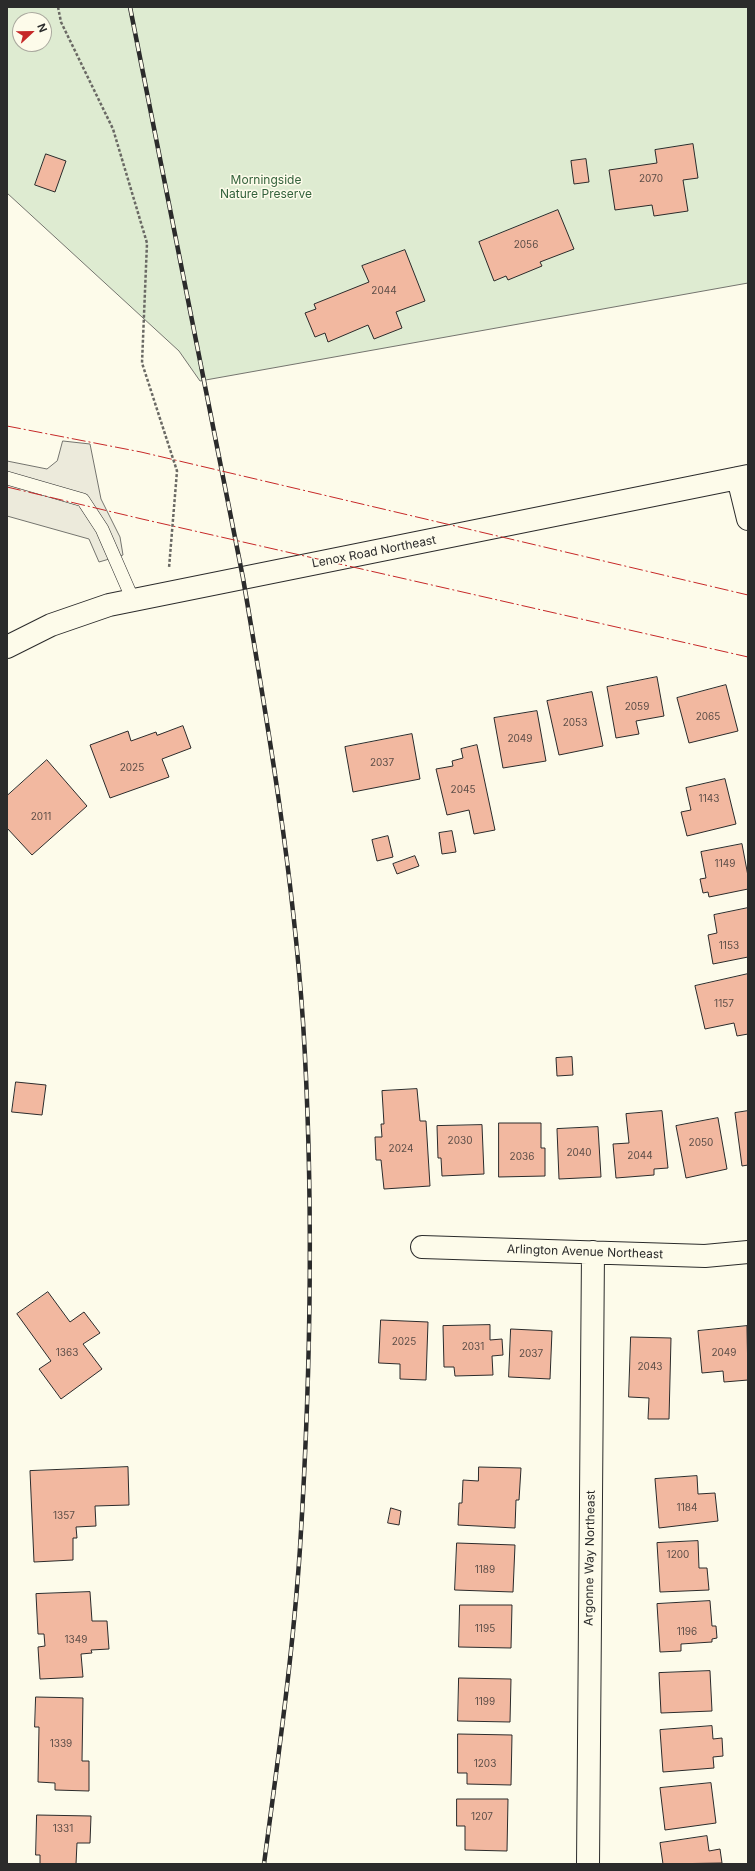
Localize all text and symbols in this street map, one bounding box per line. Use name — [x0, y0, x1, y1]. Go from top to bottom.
north arrow — [12, 12, 52, 52]
text: N — [34, 21, 50, 34]
park label: Morningside Nature Preserve — [220, 173, 312, 201]
house number: 2070 — [639, 173, 663, 185]
house number: 2056 — [514, 239, 538, 251]
house number: 2044 — [371, 285, 397, 297]
street label: Lenox Road Northeast — [311, 533, 437, 571]
house number: 2059 — [625, 701, 649, 713]
house number: 2065 — [696, 711, 720, 723]
house number: 2053 — [563, 717, 587, 729]
house number: 2049 — [507, 733, 533, 745]
house number: 2037 — [370, 757, 394, 769]
house number: 2025 — [120, 762, 144, 774]
house number: 2045 — [451, 784, 475, 796]
house number: 1143 — [699, 793, 719, 805]
house number: 2011 — [31, 811, 51, 823]
house number: 1149 — [715, 858, 735, 870]
house number: 1153 — [719, 940, 739, 952]
house number: 1157 — [714, 998, 734, 1010]
house number: 2030 — [448, 1135, 472, 1147]
house number: 2050 — [689, 1137, 713, 1149]
house number: 2024 — [389, 1143, 413, 1155]
house number: 2040 — [566, 1147, 592, 1159]
house number: 2044 — [627, 1150, 653, 1162]
house number: 2036 — [510, 1151, 534, 1163]
street label: Arlington Avenue Northeast — [507, 1242, 663, 1262]
house number: 2025 — [392, 1336, 416, 1348]
house number: 2031 — [462, 1341, 484, 1353]
house number: 1363 — [56, 1347, 78, 1359]
house number: 2049 — [711, 1347, 737, 1359]
house number: 2037 — [519, 1348, 543, 1360]
house number: 2043 — [637, 1361, 663, 1373]
street label: Argonne Way Northeast — [582, 1490, 598, 1626]
house number: 1184 — [677, 1502, 697, 1514]
house number: 1357 — [53, 1510, 75, 1522]
house number: 1200 — [667, 1549, 689, 1561]
house number: 1189 — [475, 1564, 495, 1576]
house number: 1195 — [475, 1623, 495, 1635]
house number: 1196 — [677, 1626, 697, 1638]
house number: 1349 — [65, 1634, 87, 1646]
house number: 1199 — [475, 1696, 495, 1708]
house number: 1339 — [50, 1738, 72, 1750]
house number: 1203 — [474, 1758, 496, 1770]
house number: 1207 — [471, 1811, 493, 1823]
house number: 1331 — [53, 1823, 73, 1835]

